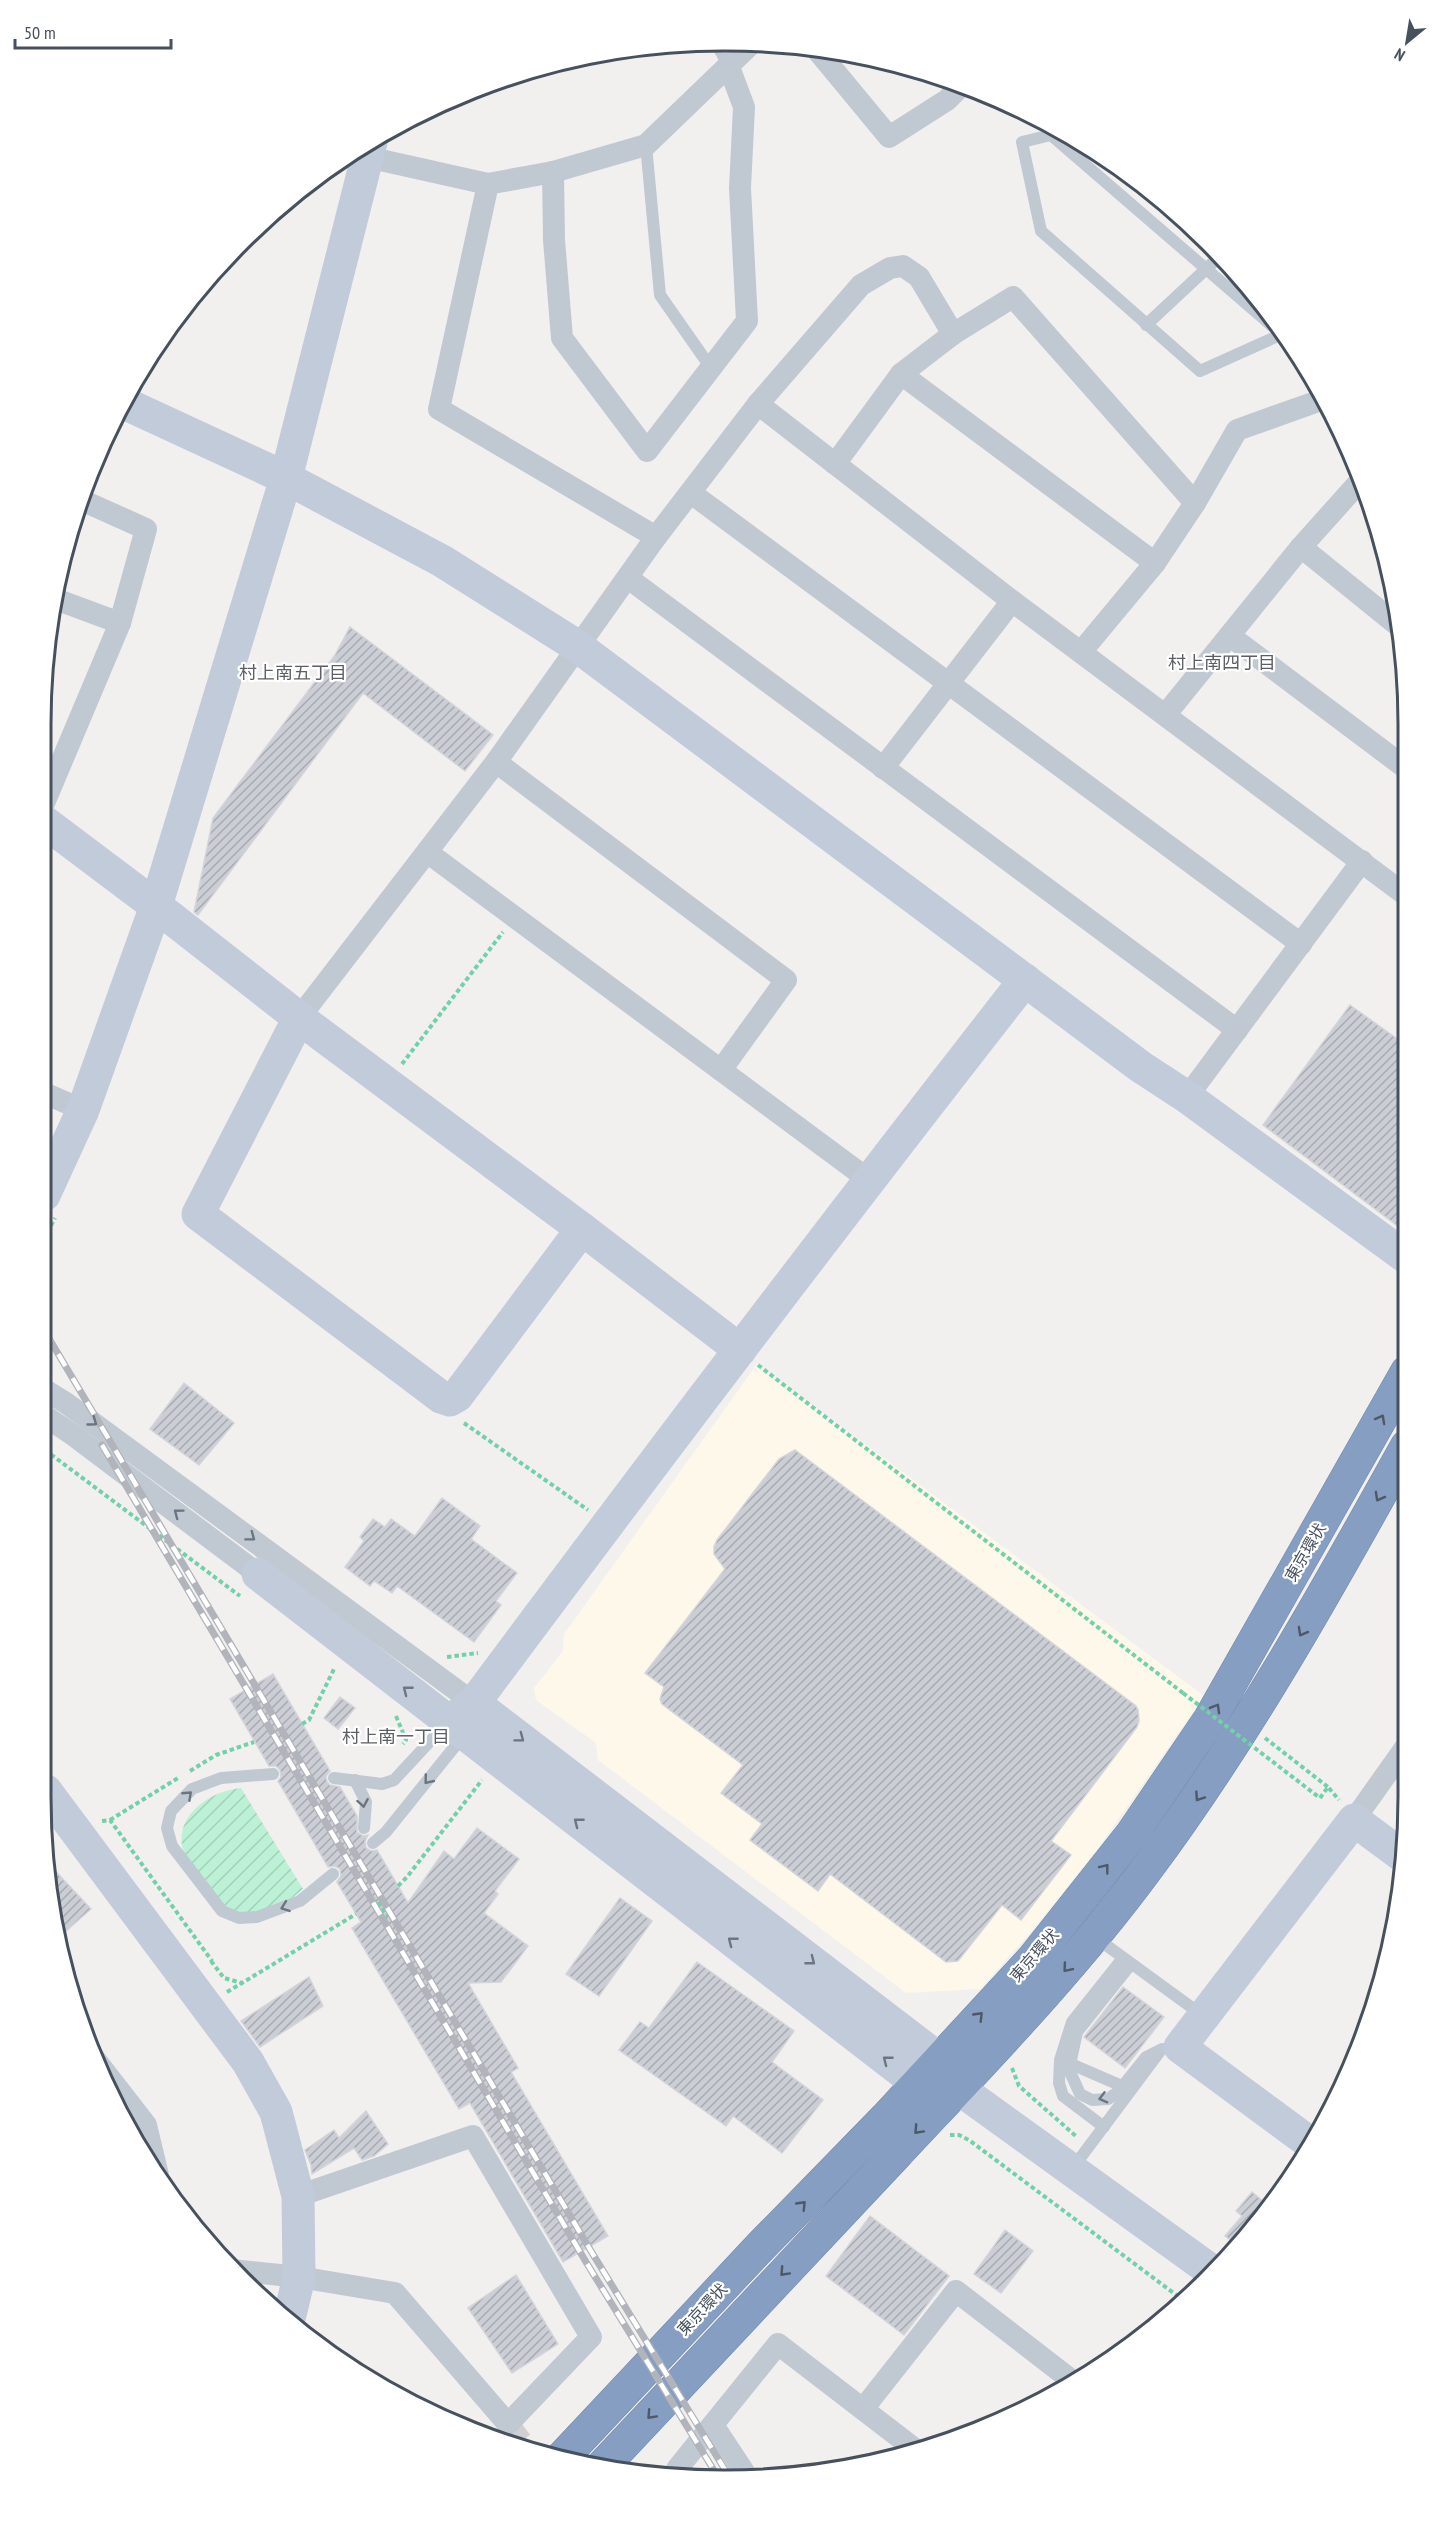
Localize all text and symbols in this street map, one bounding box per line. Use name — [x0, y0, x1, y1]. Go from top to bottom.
scale bar — [15, 12, 171, 50]
north arrow — [1377, 12, 1437, 72]
text: 50 m — [24, 21, 56, 44]
text: N — [1391, 44, 1408, 66]
district label: 村上南四丁目 — [1168, 651, 1276, 674]
district label: 村上南五丁目 — [239, 661, 347, 684]
one-way arrow — [87, 1415, 98, 1426]
one-way arrow — [1374, 1415, 1385, 1425]
one-way arrow — [1374, 1491, 1386, 1502]
one-way arrow — [173, 1510, 184, 1521]
street label: 東京環状 — [1280, 1519, 1330, 1585]
one-way arrow — [244, 1530, 255, 1541]
one-way arrow — [1298, 1625, 1309, 1636]
one-way arrow — [403, 1686, 414, 1697]
one-way arrow — [1209, 1704, 1220, 1714]
district label: 村上南一丁目 — [342, 1725, 450, 1748]
one-way arrow — [514, 1731, 525, 1742]
one-way arrow — [424, 1773, 435, 1784]
one-way arrow — [181, 1791, 191, 1802]
one-way arrow — [1195, 1791, 1206, 1802]
one-way arrow — [357, 1798, 369, 1808]
one-way arrow — [574, 1818, 585, 1829]
one-way arrow — [1097, 1863, 1108, 1874]
one-way arrow — [280, 1899, 290, 1912]
street label: 東京環状 — [1005, 1924, 1063, 1986]
one-way arrow — [728, 1937, 739, 1948]
one-way arrow — [805, 1953, 816, 1964]
one-way arrow — [1063, 1961, 1074, 1972]
one-way arrow — [972, 2013, 983, 2023]
one-way arrow — [883, 2056, 894, 2067]
one-way arrow — [1098, 2090, 1108, 2103]
one-way arrow — [914, 2124, 925, 2134]
one-way arrow — [794, 2201, 805, 2212]
one-way arrow — [780, 2266, 791, 2276]
street label: 東京環状 — [673, 2279, 731, 2339]
one-way arrow — [647, 2408, 658, 2418]

